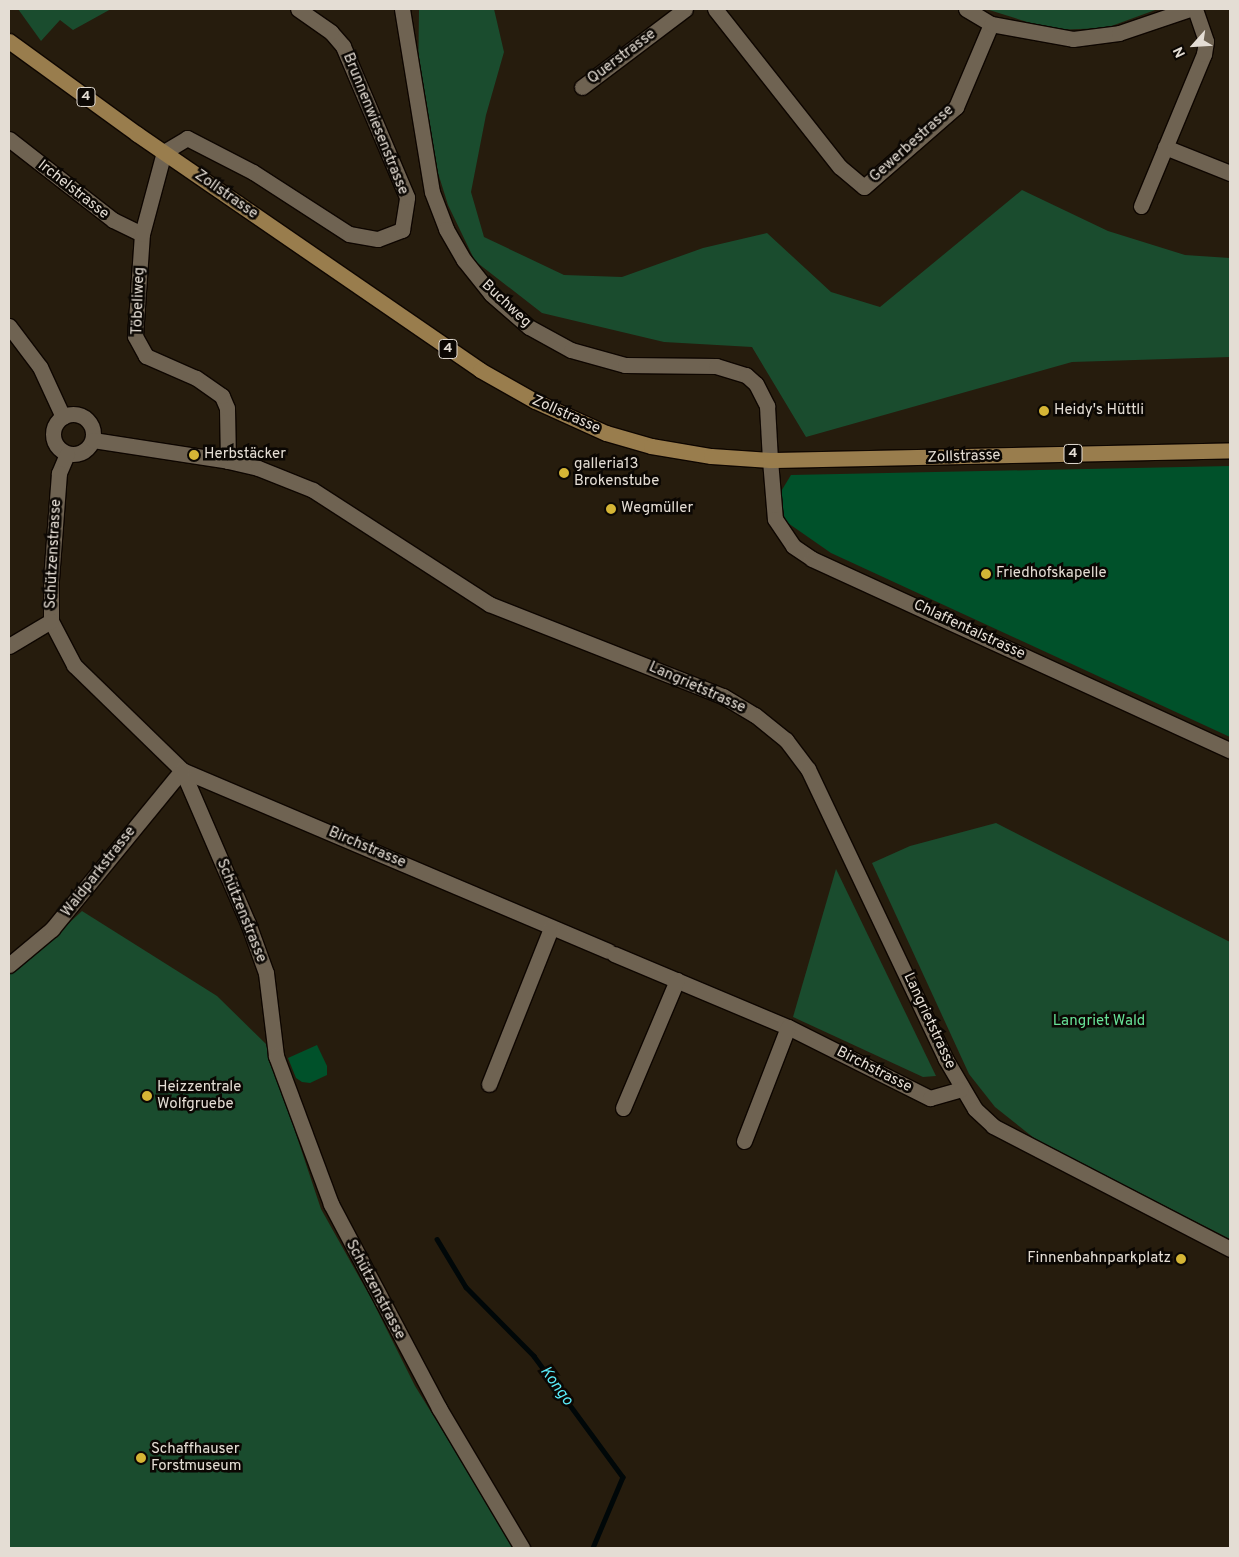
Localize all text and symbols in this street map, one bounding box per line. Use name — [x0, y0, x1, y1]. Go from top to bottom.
north arrow — [1169, 20, 1219, 70]
street label: Querstrasse — [584, 26, 660, 88]
text: N — [1170, 44, 1190, 60]
street label: Brunnenwiesenstrasse — [338, 50, 412, 198]
road number: 4 — [76, 85, 96, 108]
street label: Gewerbestrasse — [866, 102, 958, 186]
street label: Irchelstrasse — [34, 157, 112, 223]
street label: Zollstrasse — [191, 167, 261, 223]
street label: Töbeliweg — [129, 267, 149, 335]
street label: Buchweg — [477, 276, 535, 332]
road number: 4 — [438, 338, 458, 360]
street label: Zollstrasse — [529, 392, 603, 438]
place label: Heidy's Hüttli — [1054, 402, 1144, 420]
marker: Heidy's Hüttli — [1038, 405, 1050, 417]
road number: 4 — [1063, 442, 1083, 466]
place label: Herbstäcker — [204, 446, 286, 464]
street label: Zollstrasse — [927, 447, 1001, 467]
marker: Herbstäcker — [188, 449, 200, 461]
place label: galleria13 Brokenstube — [574, 455, 659, 490]
marker: galleria13 Brokenstube — [558, 467, 570, 479]
street label: Schützenstrasse — [42, 499, 66, 609]
place label: Wegmüller — [621, 500, 693, 518]
marker: Wegmüller — [605, 503, 617, 515]
place label: Friedhofskapelle — [996, 565, 1107, 583]
marker: Friedhofskapelle — [980, 568, 992, 580]
street label: Chlaffentalstrasse — [910, 596, 1028, 664]
street label: Langrietstrasse — [646, 659, 748, 717]
street label: Waldparkstrasse — [58, 823, 140, 921]
street label: Birchstrasse — [326, 824, 408, 872]
street label: Schützenstrasse — [212, 857, 270, 965]
street label: Langrietstrasse — [899, 970, 959, 1072]
park label: Langriet Wald — [1053, 1013, 1145, 1031]
street label: Birchstrasse — [833, 1043, 915, 1097]
place label: Heizzentrale Wolfgruebe — [157, 1078, 241, 1113]
marker: Heizzentrale Wolfgruebe — [141, 1090, 153, 1102]
street label: Schützenstrasse — [341, 1237, 409, 1343]
place label: Finnenbahnparkplatz — [1027, 1250, 1171, 1268]
marker: Finnenbahnparkplatz — [1175, 1253, 1187, 1265]
water label: Kongo — [535, 1363, 577, 1409]
place label: Schaffhauser Forstmuseum — [151, 1440, 242, 1475]
marker: Schaffhauser Forstmuseum — [135, 1452, 147, 1464]

